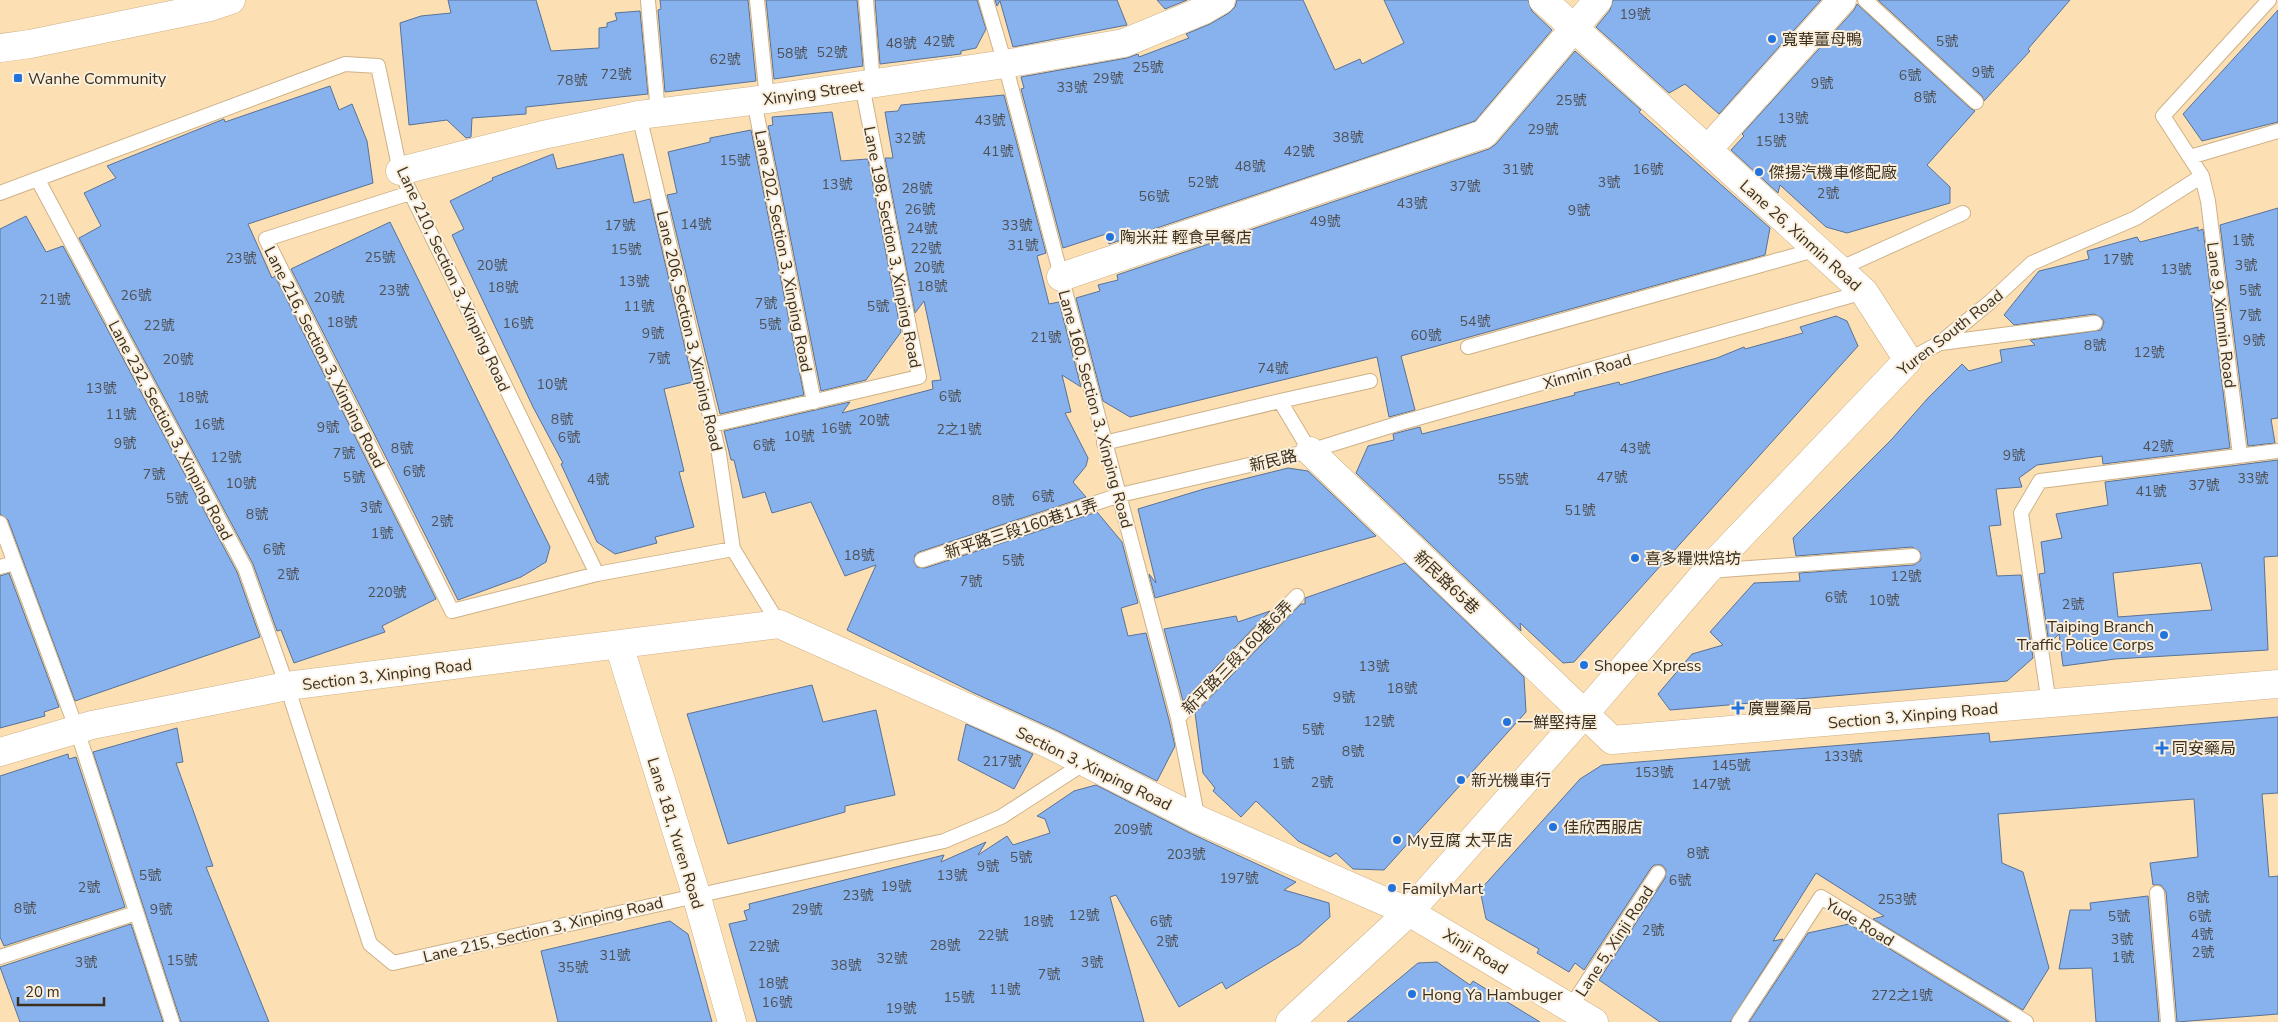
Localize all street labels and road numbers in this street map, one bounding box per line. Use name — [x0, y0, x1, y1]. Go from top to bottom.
street label: Xinying Street — [761, 75, 865, 111]
street label: Lane 198, Section 3, Xinping Road — [858, 124, 926, 370]
street label: Lane 202, Section 3, Xinping Road — [749, 128, 817, 374]
street label: Lane 210, Section 3, Xinping Road — [391, 163, 515, 396]
street label: Lane 26, Xinmin Road — [1735, 175, 1866, 296]
street label: Lane 206, Section 3, Xinping Road — [651, 209, 727, 454]
street label: Lane 9, Xinmin Road — [2201, 241, 2241, 390]
street label: Lane 216, Section 3, Xinping Road — [258, 243, 390, 472]
street label: Yuren South Road — [1892, 285, 2008, 382]
street label: Lane 160, Section 3, Xinping Road — [1053, 288, 1137, 531]
street label: Lane 232, Section 3, Xinping Road — [103, 317, 238, 544]
street label: Xinmin Road — [1540, 349, 1634, 395]
street label: 新民路 — [1247, 445, 1299, 477]
street label: 新平路三段160巷11弄 — [942, 494, 1101, 564]
street label: 新民路65巷 — [1409, 546, 1484, 620]
street label: 新平路三段160巷6弄 — [1178, 596, 1298, 719]
street label: Section 3, Xinping Road — [301, 654, 473, 696]
street label: Section 3, Xinping Road — [1827, 698, 1999, 734]
street label: Section 3, Xinping Road — [1012, 722, 1175, 816]
street label: Lane 181, Yuren Road — [642, 755, 709, 912]
street label: Lane 5, Xinji Road — [1571, 882, 1659, 1001]
street label: Lane 215, Section 3, Xinping Road — [421, 892, 666, 968]
street label: Yude Road — [1820, 893, 1898, 952]
street label: Xinji Road — [1439, 924, 1512, 980]

